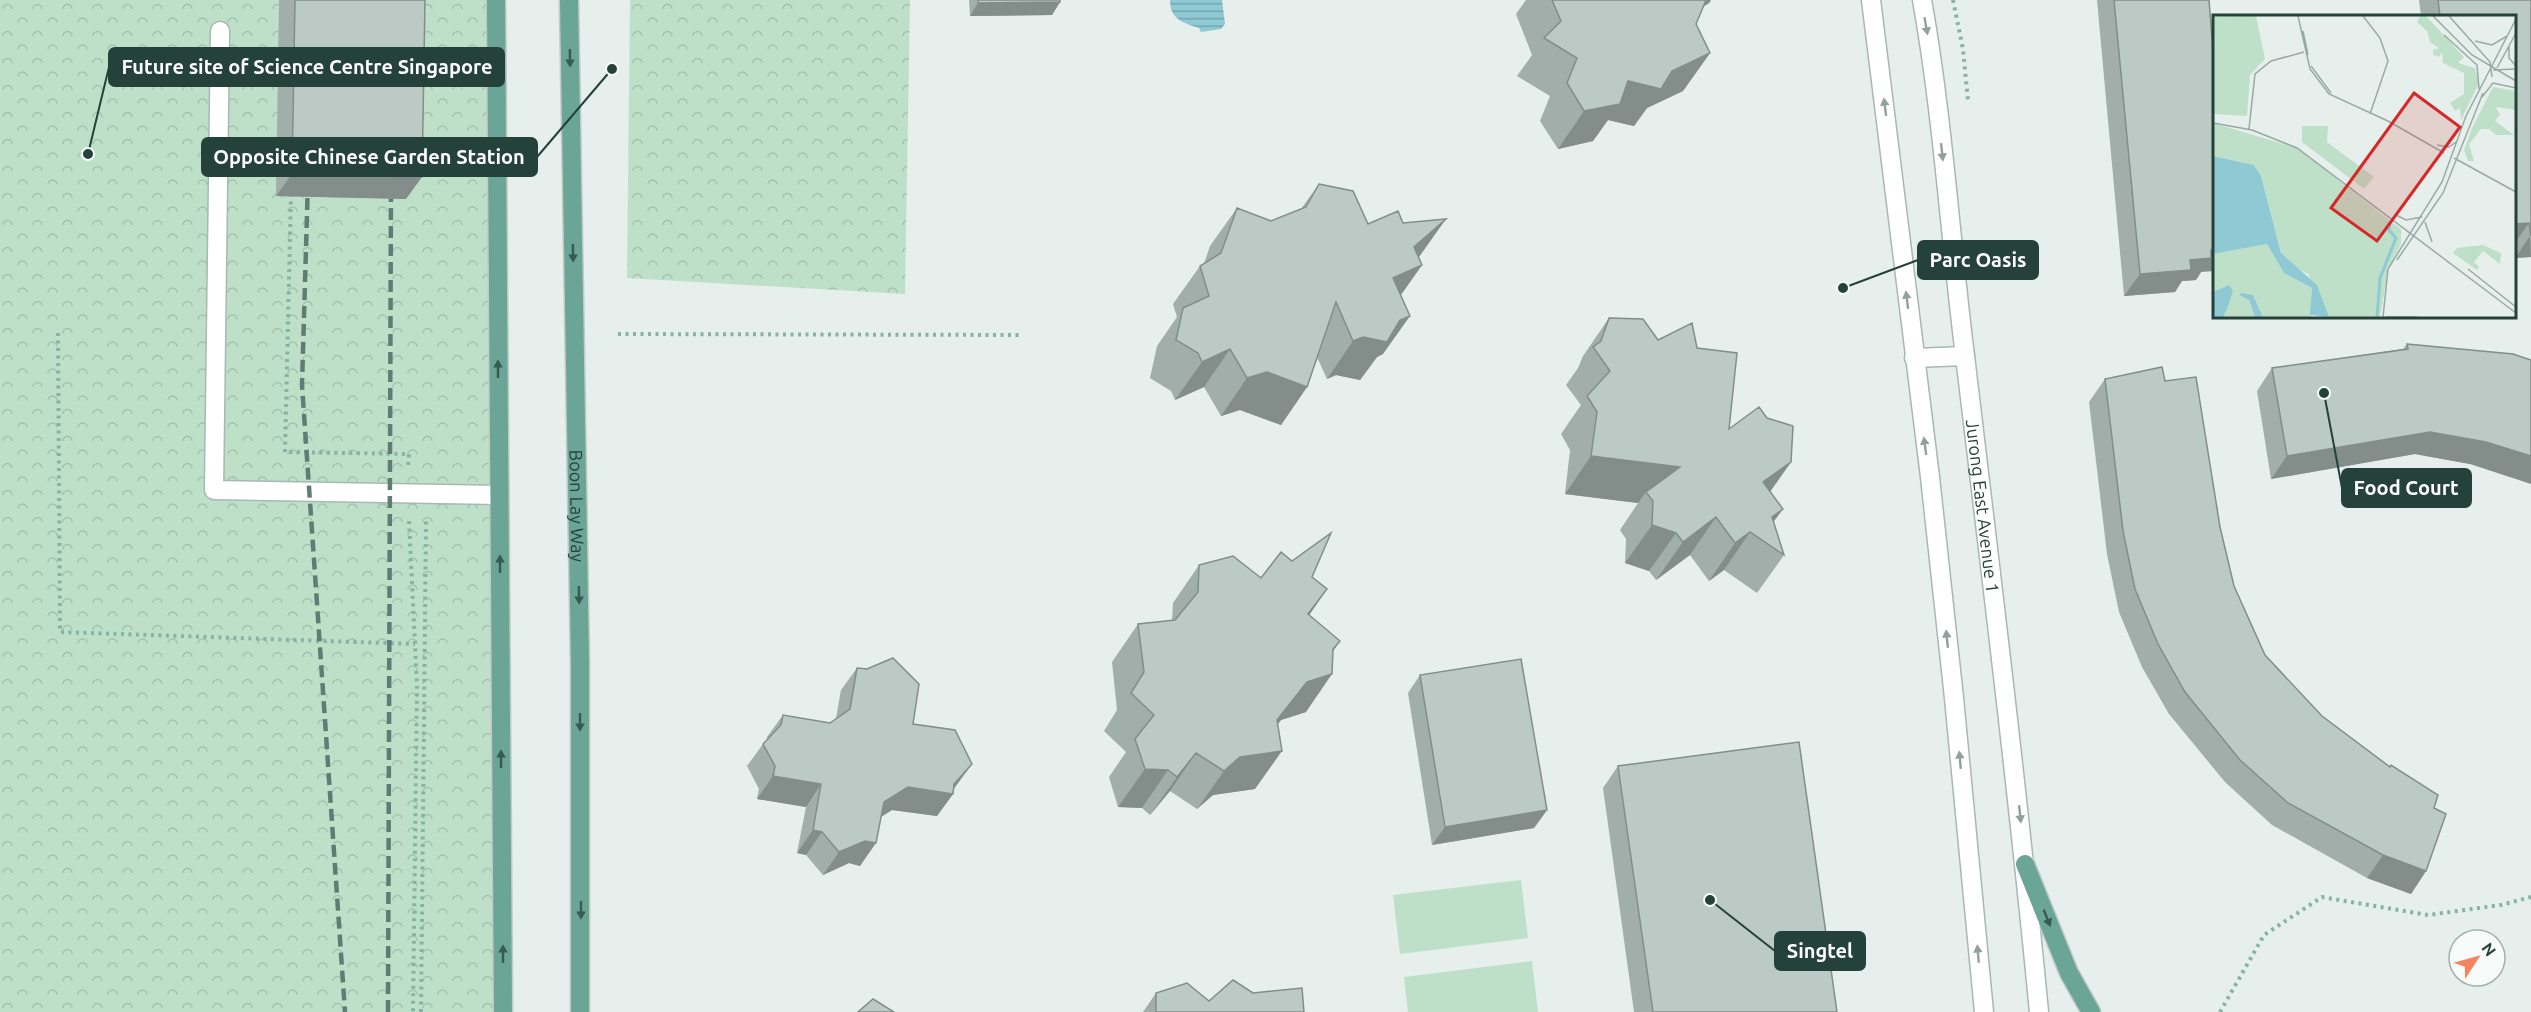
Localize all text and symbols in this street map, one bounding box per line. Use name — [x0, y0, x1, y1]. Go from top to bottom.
inset map — [2213, 15, 2516, 318]
one-way arrow — [1922, 16, 1931, 35]
callout: Future site of Science Centre Singapore — [109, 48, 504, 86]
one-way arrow — [565, 49, 575, 68]
text: Future site of Science Centre Singapore — [121, 55, 493, 78]
one-way arrow — [1880, 97, 1889, 116]
callout: Opposite Chinese Garden Station — [202, 138, 537, 176]
one-way arrow — [1937, 142, 1947, 161]
text: Opposite Chinese Garden Station — [213, 145, 525, 168]
callout: Parc Oasis — [1918, 241, 2038, 279]
one-way arrow — [568, 244, 578, 263]
text: Parc Oasis — [1930, 248, 2026, 271]
one-way arrow — [1902, 291, 1912, 310]
one-way arrow — [493, 359, 503, 378]
street label: Jurong East Avenue 1 — [1963, 418, 2003, 594]
one-way arrow — [1921, 436, 1930, 455]
street label: Boon Lay Way — [566, 450, 588, 563]
callout: Food Court — [2342, 469, 2471, 507]
text: Food Court — [2353, 476, 2459, 499]
one-way arrow — [495, 554, 504, 573]
one-way arrow — [574, 586, 584, 605]
one-way arrow — [1943, 630, 1952, 649]
one-way arrow — [575, 712, 585, 731]
one-way arrow — [496, 749, 506, 768]
one-way arrow — [1955, 750, 1965, 769]
one-way arrow — [2015, 804, 2024, 823]
one-way arrow — [576, 901, 586, 920]
one-way arrow — [2042, 910, 2052, 928]
north arrow — [2447, 928, 2507, 988]
callout: Singtel — [1775, 932, 1865, 970]
text: Singtel — [1787, 939, 1853, 962]
text: N — [2478, 939, 2500, 959]
one-way arrow — [498, 944, 507, 963]
one-way arrow — [1973, 944, 1983, 963]

